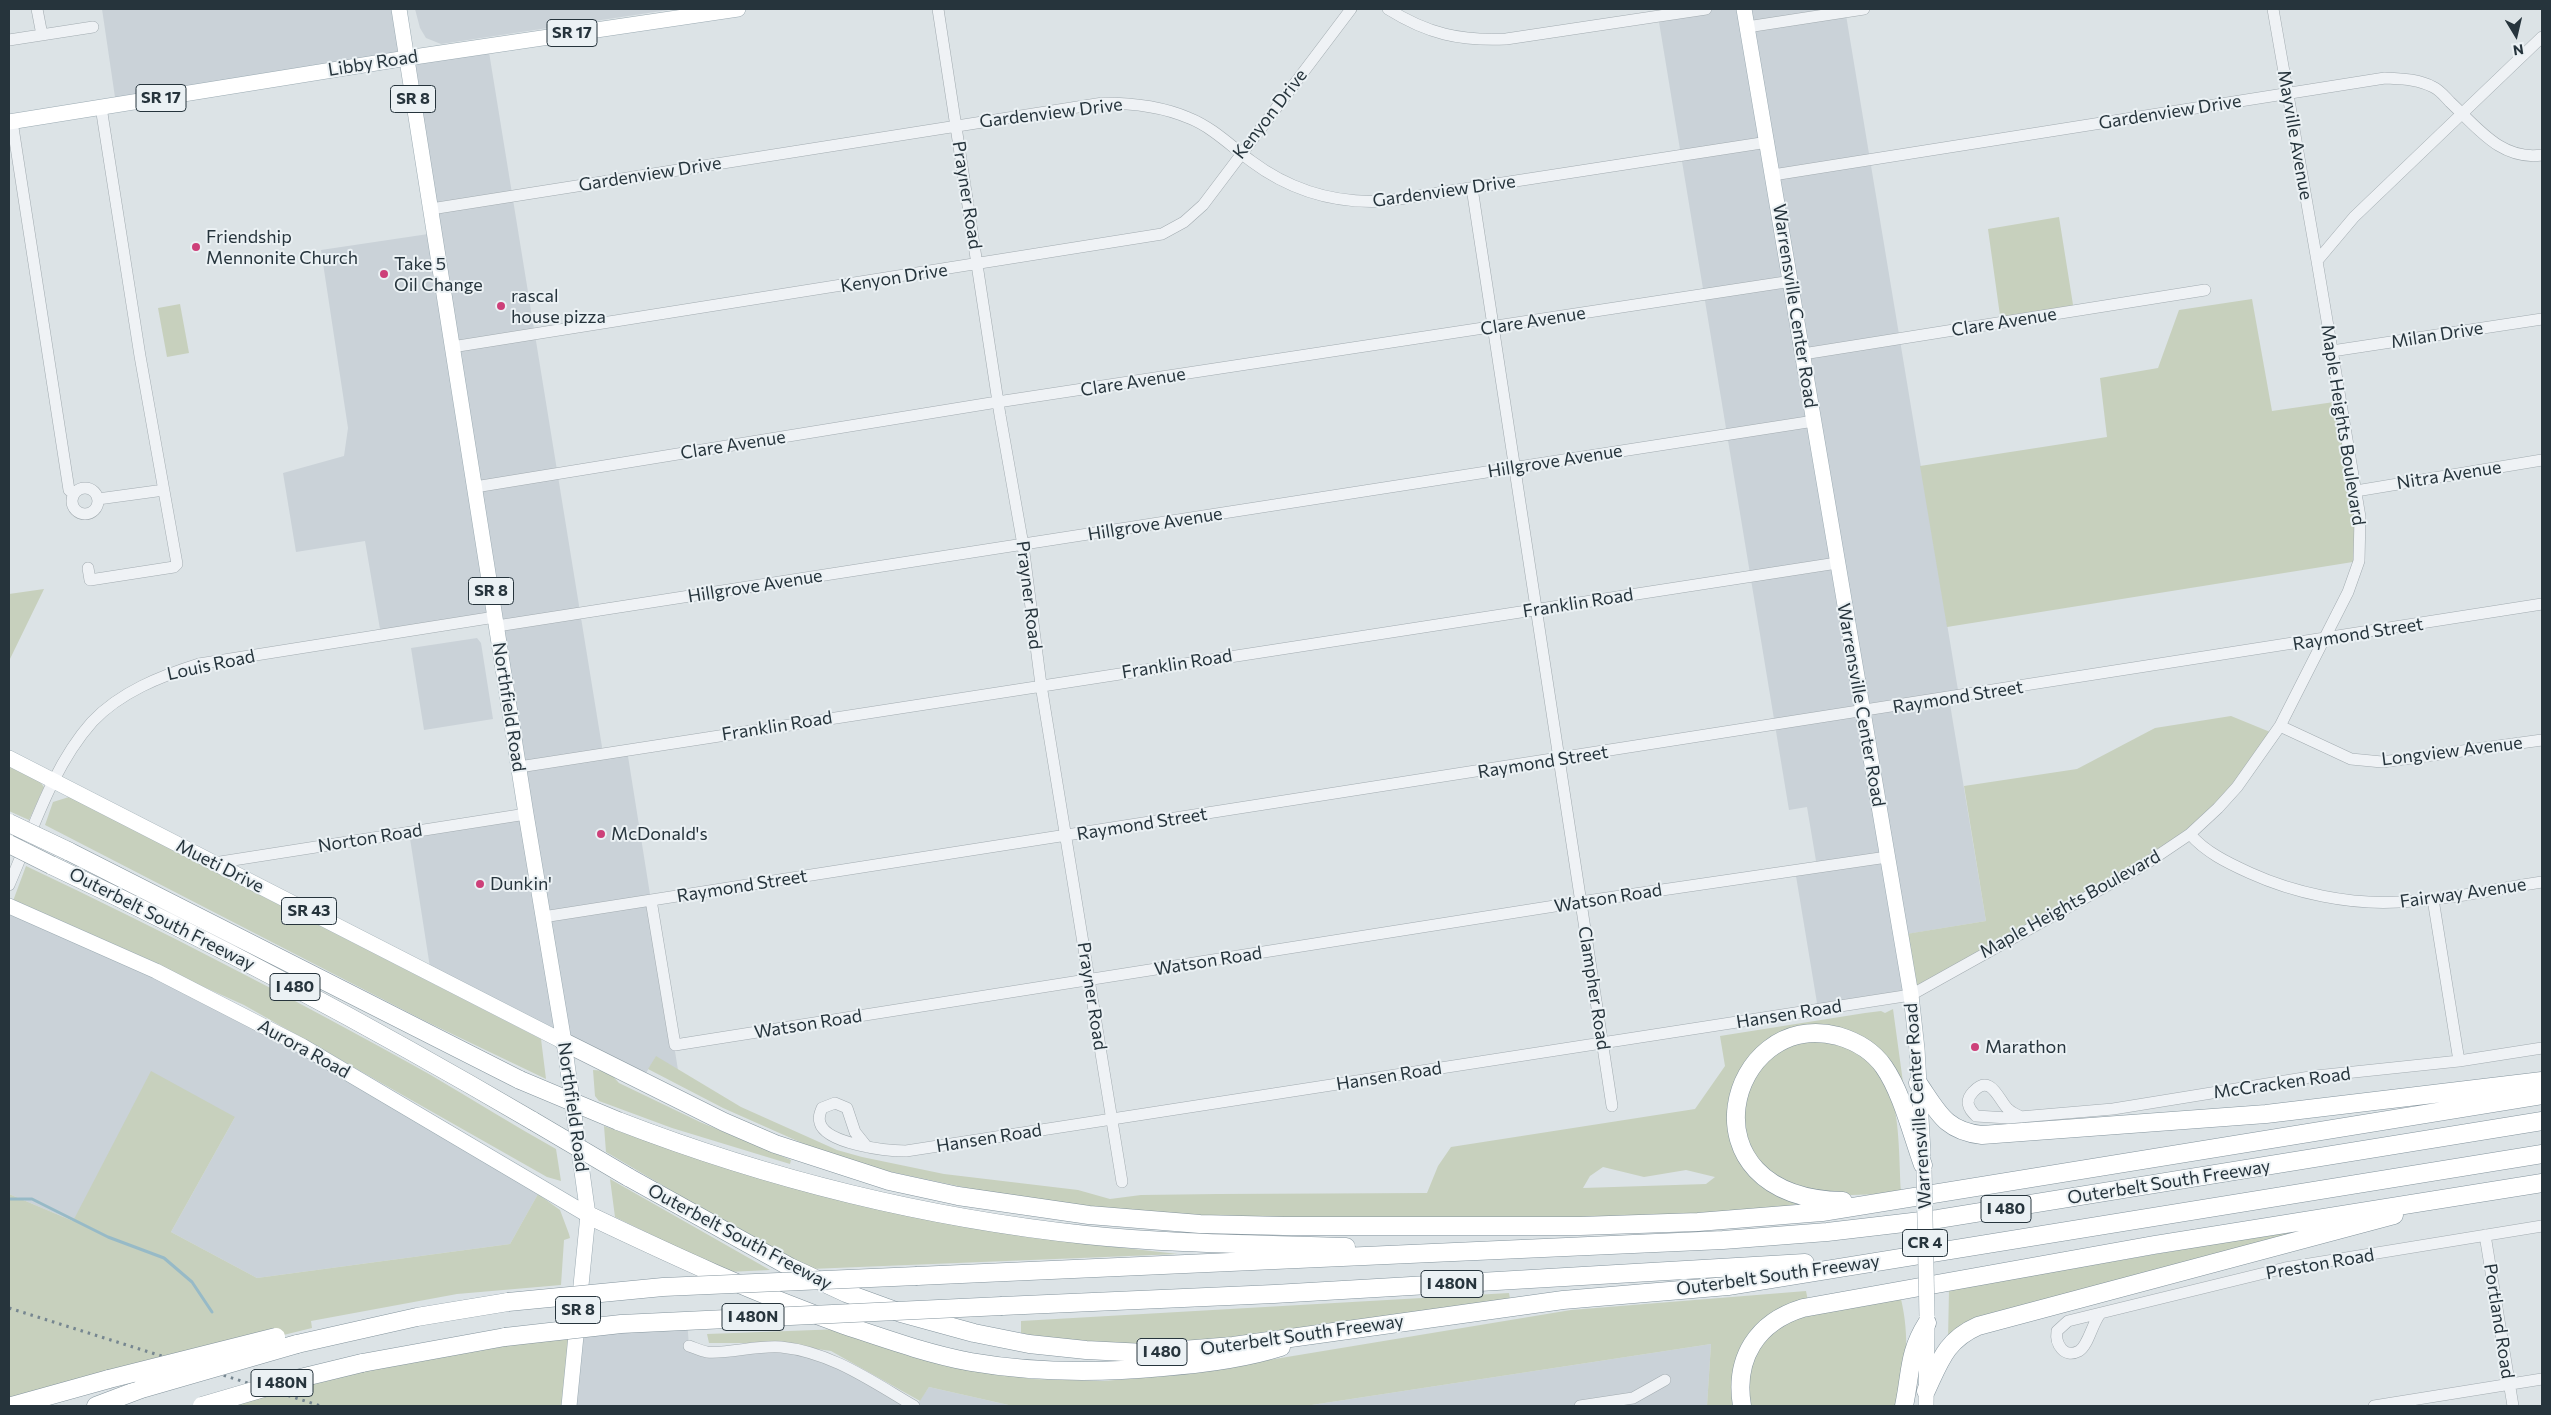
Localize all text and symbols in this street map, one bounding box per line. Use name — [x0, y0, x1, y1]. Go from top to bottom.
north arrow — [2491, 10, 2541, 60]
road number: SR 17 — [547, 19, 597, 46]
text: N — [2512, 41, 2525, 60]
street label: Libby Road — [326, 45, 420, 81]
street label: Kenyon Drive — [1228, 65, 1312, 163]
street label: Mayville Avenue — [2273, 68, 2317, 202]
road number: SR 17 — [136, 85, 186, 112]
road number: SR 8 — [390, 86, 436, 112]
street label: Gardenview Drive — [2097, 90, 2243, 134]
street label: Gardenview Drive — [978, 94, 1124, 132]
street label: Prayner Road — [948, 139, 986, 251]
street label: Gardenview Drive — [577, 152, 723, 196]
street label: Gardenview Drive — [1371, 170, 1517, 212]
street label: Warrensville Center Road — [1768, 202, 1822, 410]
place label: Friendship Mennonite Church — [206, 226, 358, 268]
marker: Friendship Mennonite Church — [190, 241, 202, 253]
place label: Take 5 Oil Change — [394, 253, 483, 296]
street label: Kenyon Drive — [839, 259, 949, 297]
marker: Take 5 Oil Change — [378, 268, 390, 280]
place label: rascal house pizza — [511, 285, 606, 328]
marker: rascal house pizza — [495, 300, 507, 312]
street label: Clare Avenue — [1479, 302, 1587, 340]
street label: Clare Avenue — [1950, 303, 2058, 341]
street label: Milan Drive — [2389, 317, 2485, 353]
street label: Maple Heights Boulevard — [2316, 323, 2370, 527]
street label: Clare Avenue — [1079, 363, 1187, 401]
street label: Clare Avenue — [679, 426, 787, 464]
street label: Hillgrove Avenue — [1486, 440, 1624, 482]
street label: Nitra Avenue — [2395, 456, 2503, 494]
street label: Hillgrove Avenue — [1086, 503, 1224, 545]
street label: Prayner Road — [1012, 539, 1046, 651]
street label: Hillgrove Avenue — [686, 565, 824, 607]
road number: SR 8 — [468, 578, 514, 604]
street label: Franklin Road — [1521, 584, 1635, 622]
street label: Warrensville Center Road — [1832, 602, 1890, 808]
street label: Raymond Street — [2291, 613, 2425, 655]
street label: Northfield Road — [488, 641, 530, 773]
street label: Louis Road — [165, 645, 257, 685]
street label: Franklin Road — [1120, 645, 1234, 683]
street label: Raymond Street — [1891, 676, 2025, 718]
street label: Franklin Road — [720, 707, 834, 745]
street label: Longview Avenue — [2380, 732, 2524, 770]
street label: Raymond Street — [1476, 741, 1610, 783]
street label: Raymond Street — [1075, 803, 1209, 845]
street label: Norton Road — [316, 819, 424, 857]
place label: McDonald's — [611, 823, 708, 845]
marker: McDonald's — [595, 828, 607, 840]
street label: Mueti Drive — [173, 835, 267, 897]
street label: Maple Heights Boulevard — [1976, 845, 2164, 963]
street label: Outerbelt South Freeway — [66, 863, 258, 975]
street label: Raymond Street — [675, 865, 809, 907]
place label: Dunkin' — [490, 873, 552, 895]
street label: Fairway Avenue — [2398, 873, 2528, 913]
marker: Dunkin' — [474, 878, 486, 890]
street label: Watson Road — [1553, 879, 1663, 917]
road number: SR 43 — [282, 898, 336, 924]
street label: Clampher Road — [1574, 925, 1614, 1051]
street label: Prayner Road — [1073, 940, 1111, 1052]
street label: Watson Road — [1153, 942, 1263, 980]
road number: I 480 — [270, 974, 320, 1000]
street label: Hansen Road — [1735, 995, 1843, 1033]
street label: Warrensville Center Road — [1900, 1002, 1936, 1210]
street label: Watson Road — [753, 1005, 863, 1043]
street label: Aurora Road — [254, 1015, 354, 1083]
place label: Marathon — [1985, 1036, 2067, 1058]
street label: Northfield Road — [553, 1041, 593, 1173]
marker: Marathon — [1969, 1041, 1981, 1053]
street label: Hansen Road — [1335, 1057, 1443, 1095]
street label: McCracken Road — [2212, 1063, 2352, 1103]
street label: Hansen Road — [935, 1119, 1043, 1157]
street label: Outerbelt South Freeway — [2066, 1155, 2272, 1209]
street label: Outerbelt South Freeway — [644, 1179, 836, 1295]
road number: I 480 — [1981, 1196, 2031, 1222]
road number: CR 4 — [1902, 1230, 1948, 1256]
street label: Preston Road — [2264, 1244, 2376, 1284]
street label: Outerbelt South Freeway — [1675, 1250, 1881, 1300]
street label: Portland Road — [2479, 1262, 2519, 1380]
road number: I 480N — [1421, 1270, 1483, 1298]
road number: SR 8 — [556, 1296, 600, 1324]
road number: I 480N — [722, 1304, 784, 1330]
street label: Outerbelt South Freeway — [1199, 1310, 1405, 1360]
road number: I 480 — [1137, 1338, 1187, 1365]
road number: I 480N — [251, 1370, 313, 1396]

